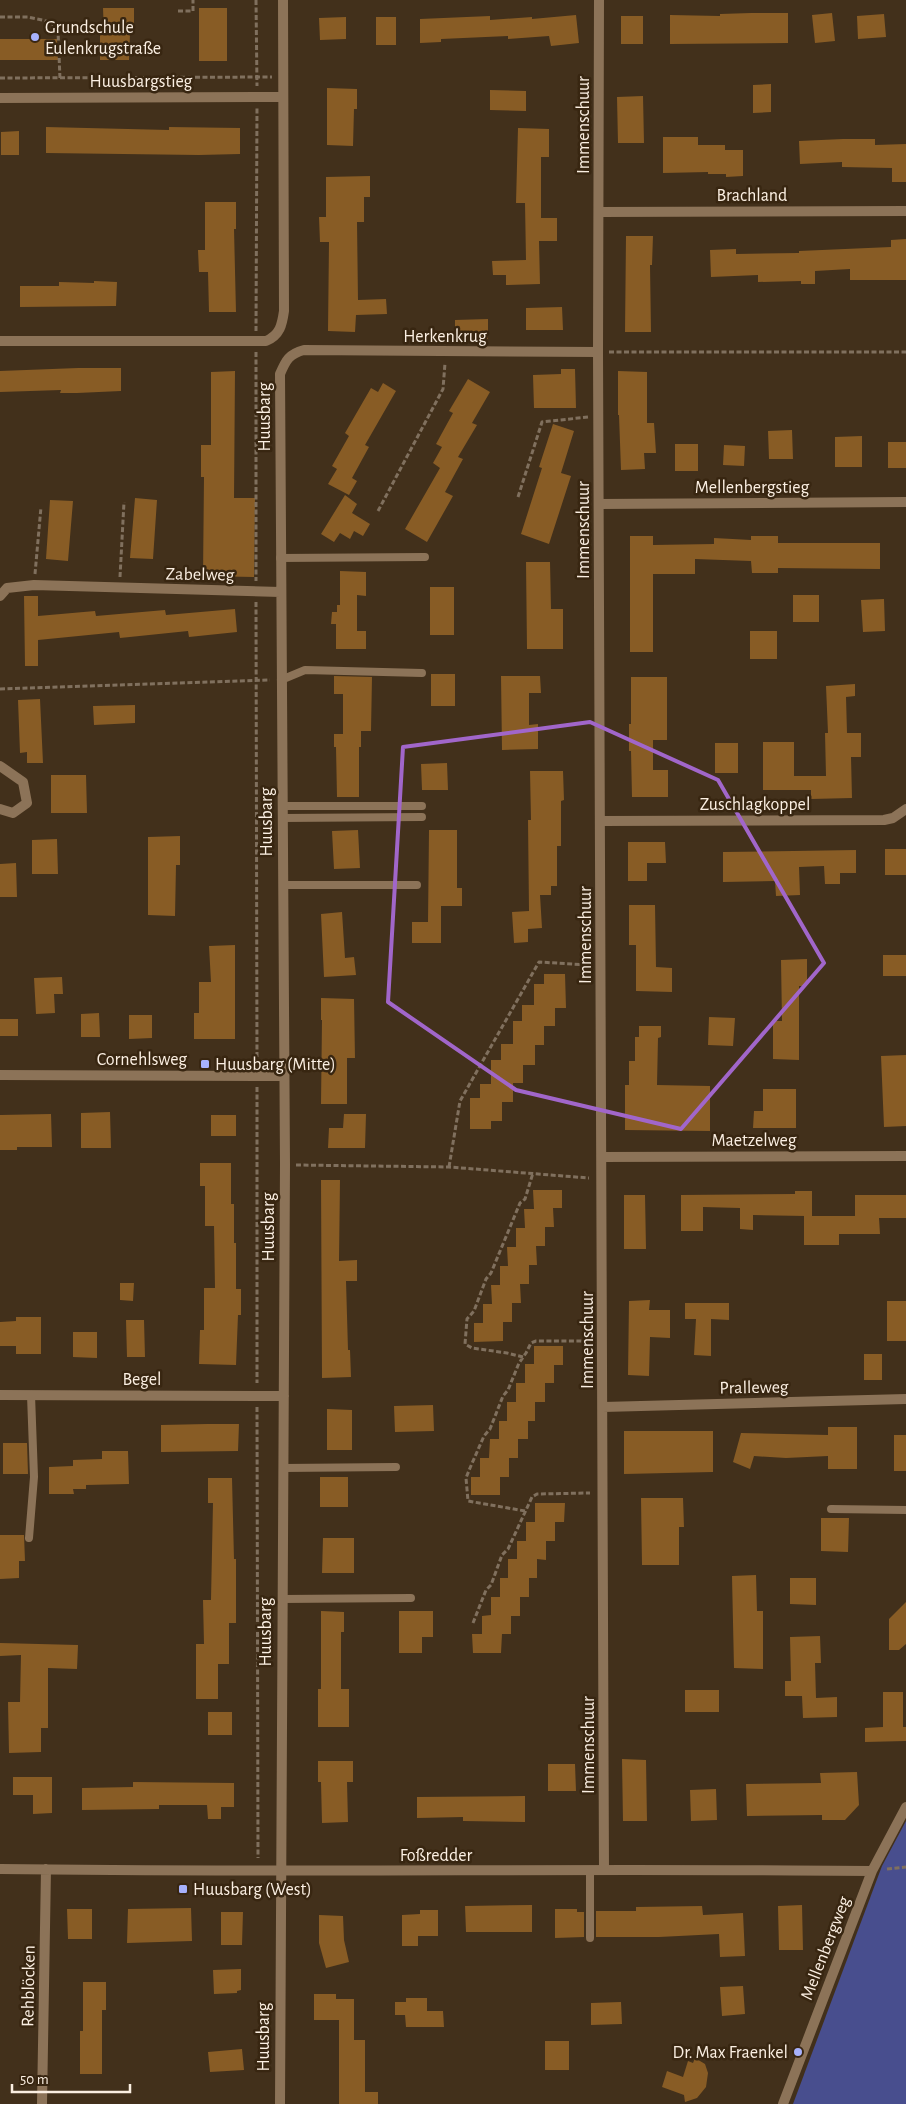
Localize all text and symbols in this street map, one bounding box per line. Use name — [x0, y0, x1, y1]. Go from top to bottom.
place label: Grundschule Eulenkrugstraße — [45, 19, 161, 58]
marker: Grundschule Eulenkrugstraße — [29, 31, 41, 43]
street label: Huusbargstieg — [90, 73, 193, 91]
street label: Immenschuur — [575, 76, 593, 174]
street label: Brachland — [717, 187, 787, 205]
street label: Herkenkrug — [403, 328, 487, 346]
street label: Huusbarg — [256, 382, 274, 452]
street label: Mellenbergstieg — [695, 479, 809, 497]
street label: Immenschuur — [575, 481, 593, 579]
street label: Zabelweg — [166, 565, 235, 585]
street label: Huusbarg — [258, 787, 276, 857]
street label: Zuschlagkoppel — [700, 796, 810, 814]
street label: Immenschuur — [577, 886, 595, 984]
street label: Cornehlsweg — [97, 1051, 187, 1069]
place label: Huusbarg (Mitte) — [215, 1056, 336, 1074]
marker: Huusbarg (Mitte) — [199, 1058, 211, 1070]
street label: Maetzelweg — [711, 1132, 797, 1150]
street label: Huusbarg — [260, 1192, 278, 1262]
street label: Immenschuur — [579, 1291, 597, 1389]
street label: Begel — [122, 1371, 162, 1389]
street label: Pralleweg — [719, 1378, 789, 1398]
street label: Huusbarg — [257, 1597, 275, 1667]
street label: Immenschuur — [580, 1696, 598, 1794]
street label: Foßredder — [400, 1847, 473, 1865]
place label: Huusbarg (West) — [193, 1881, 312, 1899]
marker: Huusbarg (West) — [177, 1883, 189, 1895]
street label: Mellenbergweg — [798, 1894, 854, 2003]
street label: Rehblöcken — [19, 1945, 39, 2027]
street label: Huusbarg — [255, 2002, 273, 2072]
place label: Dr. Max Fraenkel — [673, 2044, 788, 2062]
marker: Dr. Max Fraenkel — [792, 2046, 804, 2058]
scale bar — [12, 2062, 130, 2094]
text: 50 m — [20, 2072, 49, 2087]

